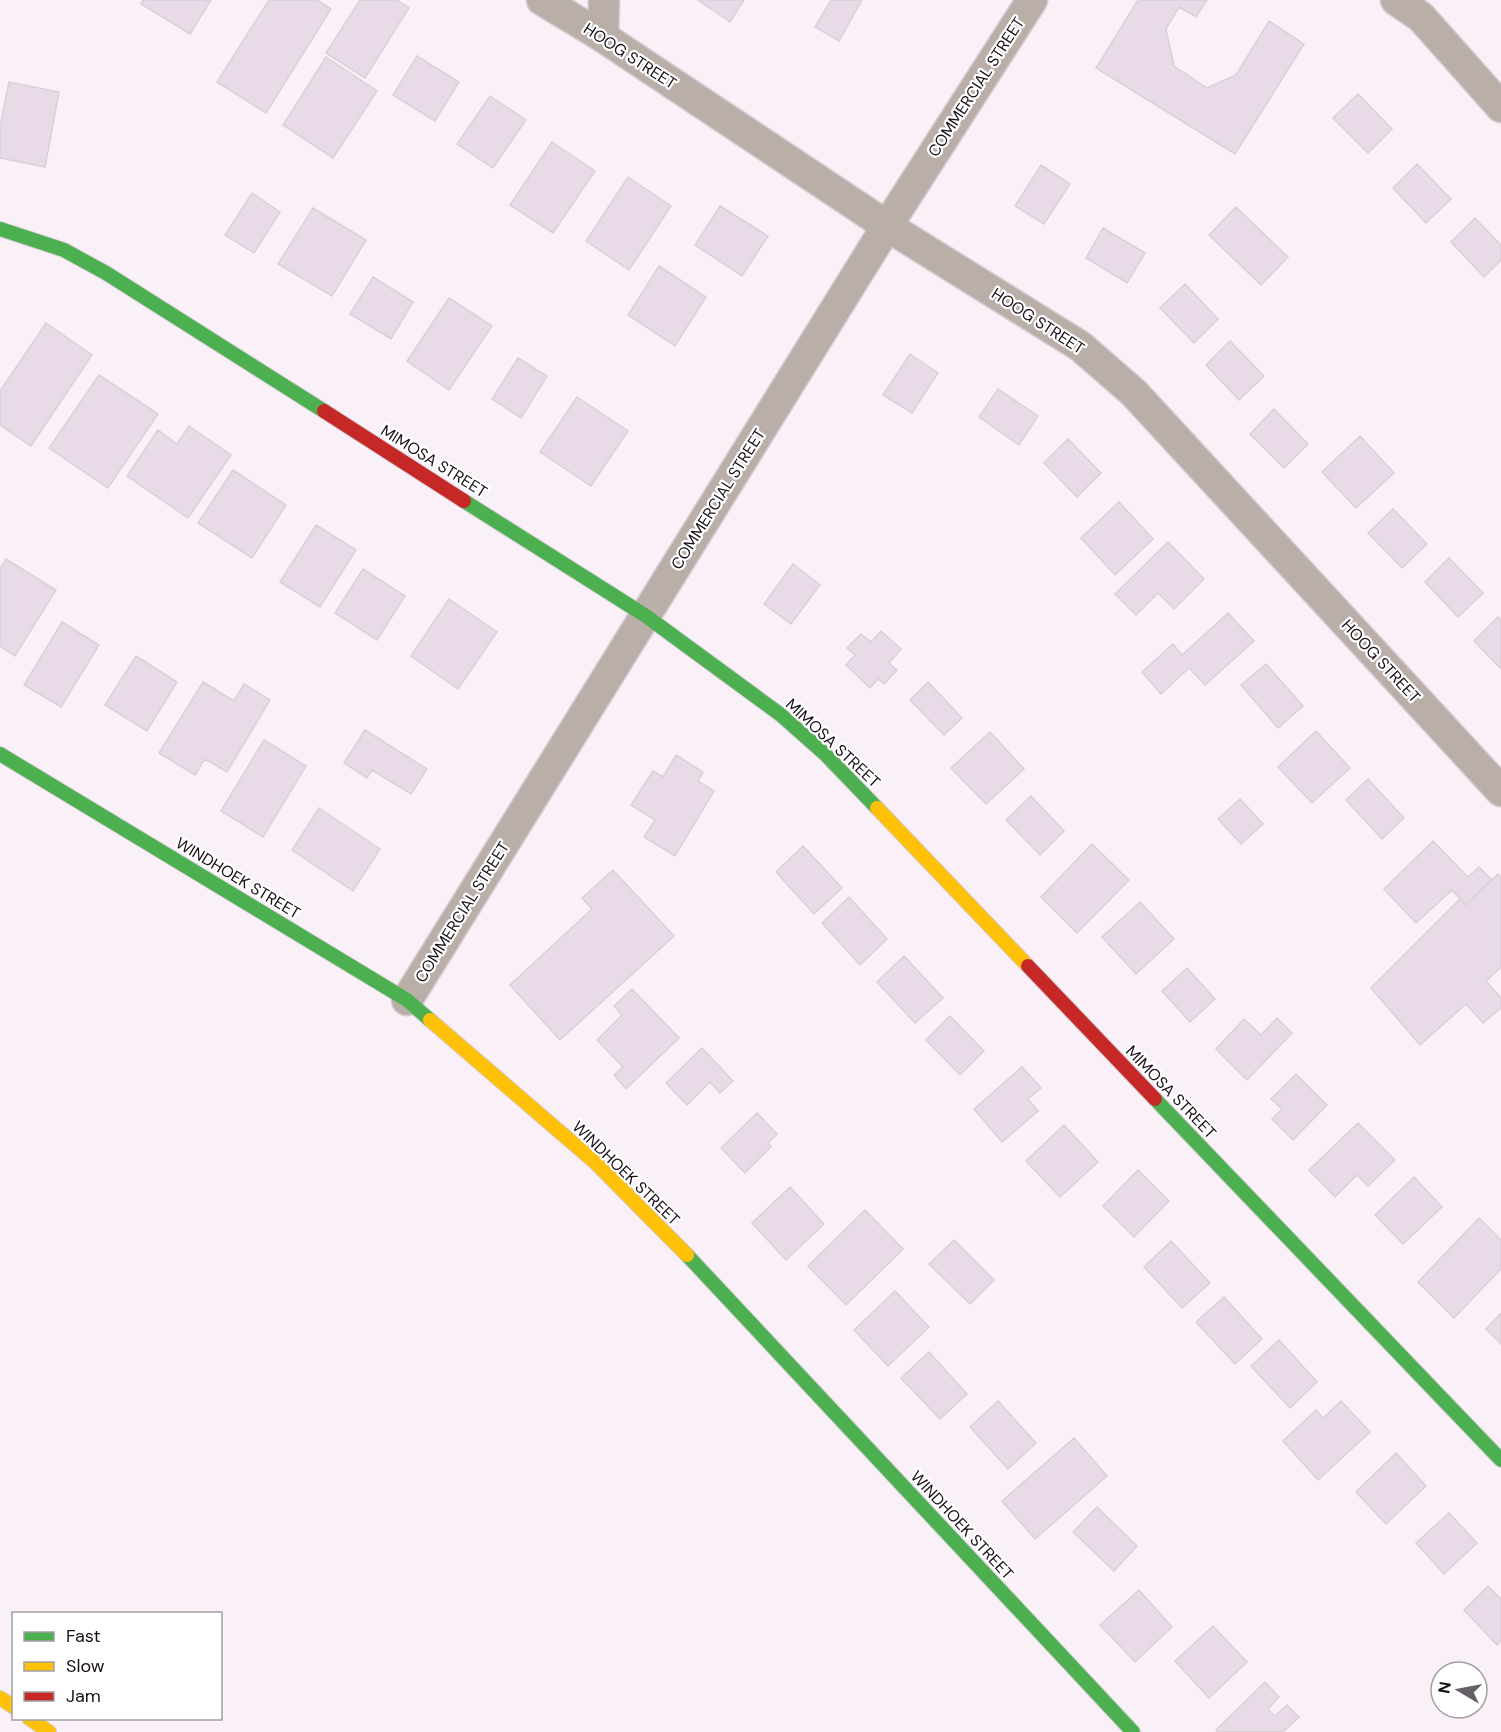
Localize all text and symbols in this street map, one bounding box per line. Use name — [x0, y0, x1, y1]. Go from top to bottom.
street label: COMMERCIAL STREET — [923, 13, 1029, 161]
street label: HOOG STREET — [580, 18, 680, 94]
street label: HOOG STREET — [988, 283, 1088, 359]
street label: MIMOSA STREET — [377, 420, 491, 502]
street label: COMMERCIAL STREET — [666, 425, 770, 573]
street label: HOOG STREET — [1337, 615, 1425, 707]
street label: MIMOSA STREET — [781, 694, 885, 792]
street label: WINDHOEK STREET — [172, 832, 304, 924]
street label: COMMERCIAL STREET — [410, 838, 514, 986]
street label: MIMOSA STREET — [1121, 1041, 1221, 1143]
street label: WINDHOEK STREET — [568, 1116, 684, 1230]
street label: WINDHOEK STREET — [906, 1466, 1018, 1584]
legend — [12, 1612, 222, 1720]
text: Fast — [66, 1624, 101, 1648]
text: Slow — [66, 1654, 105, 1678]
north arrow — [1429, 1660, 1489, 1720]
text: N — [1433, 1680, 1456, 1695]
text: Jam — [66, 1684, 101, 1708]

